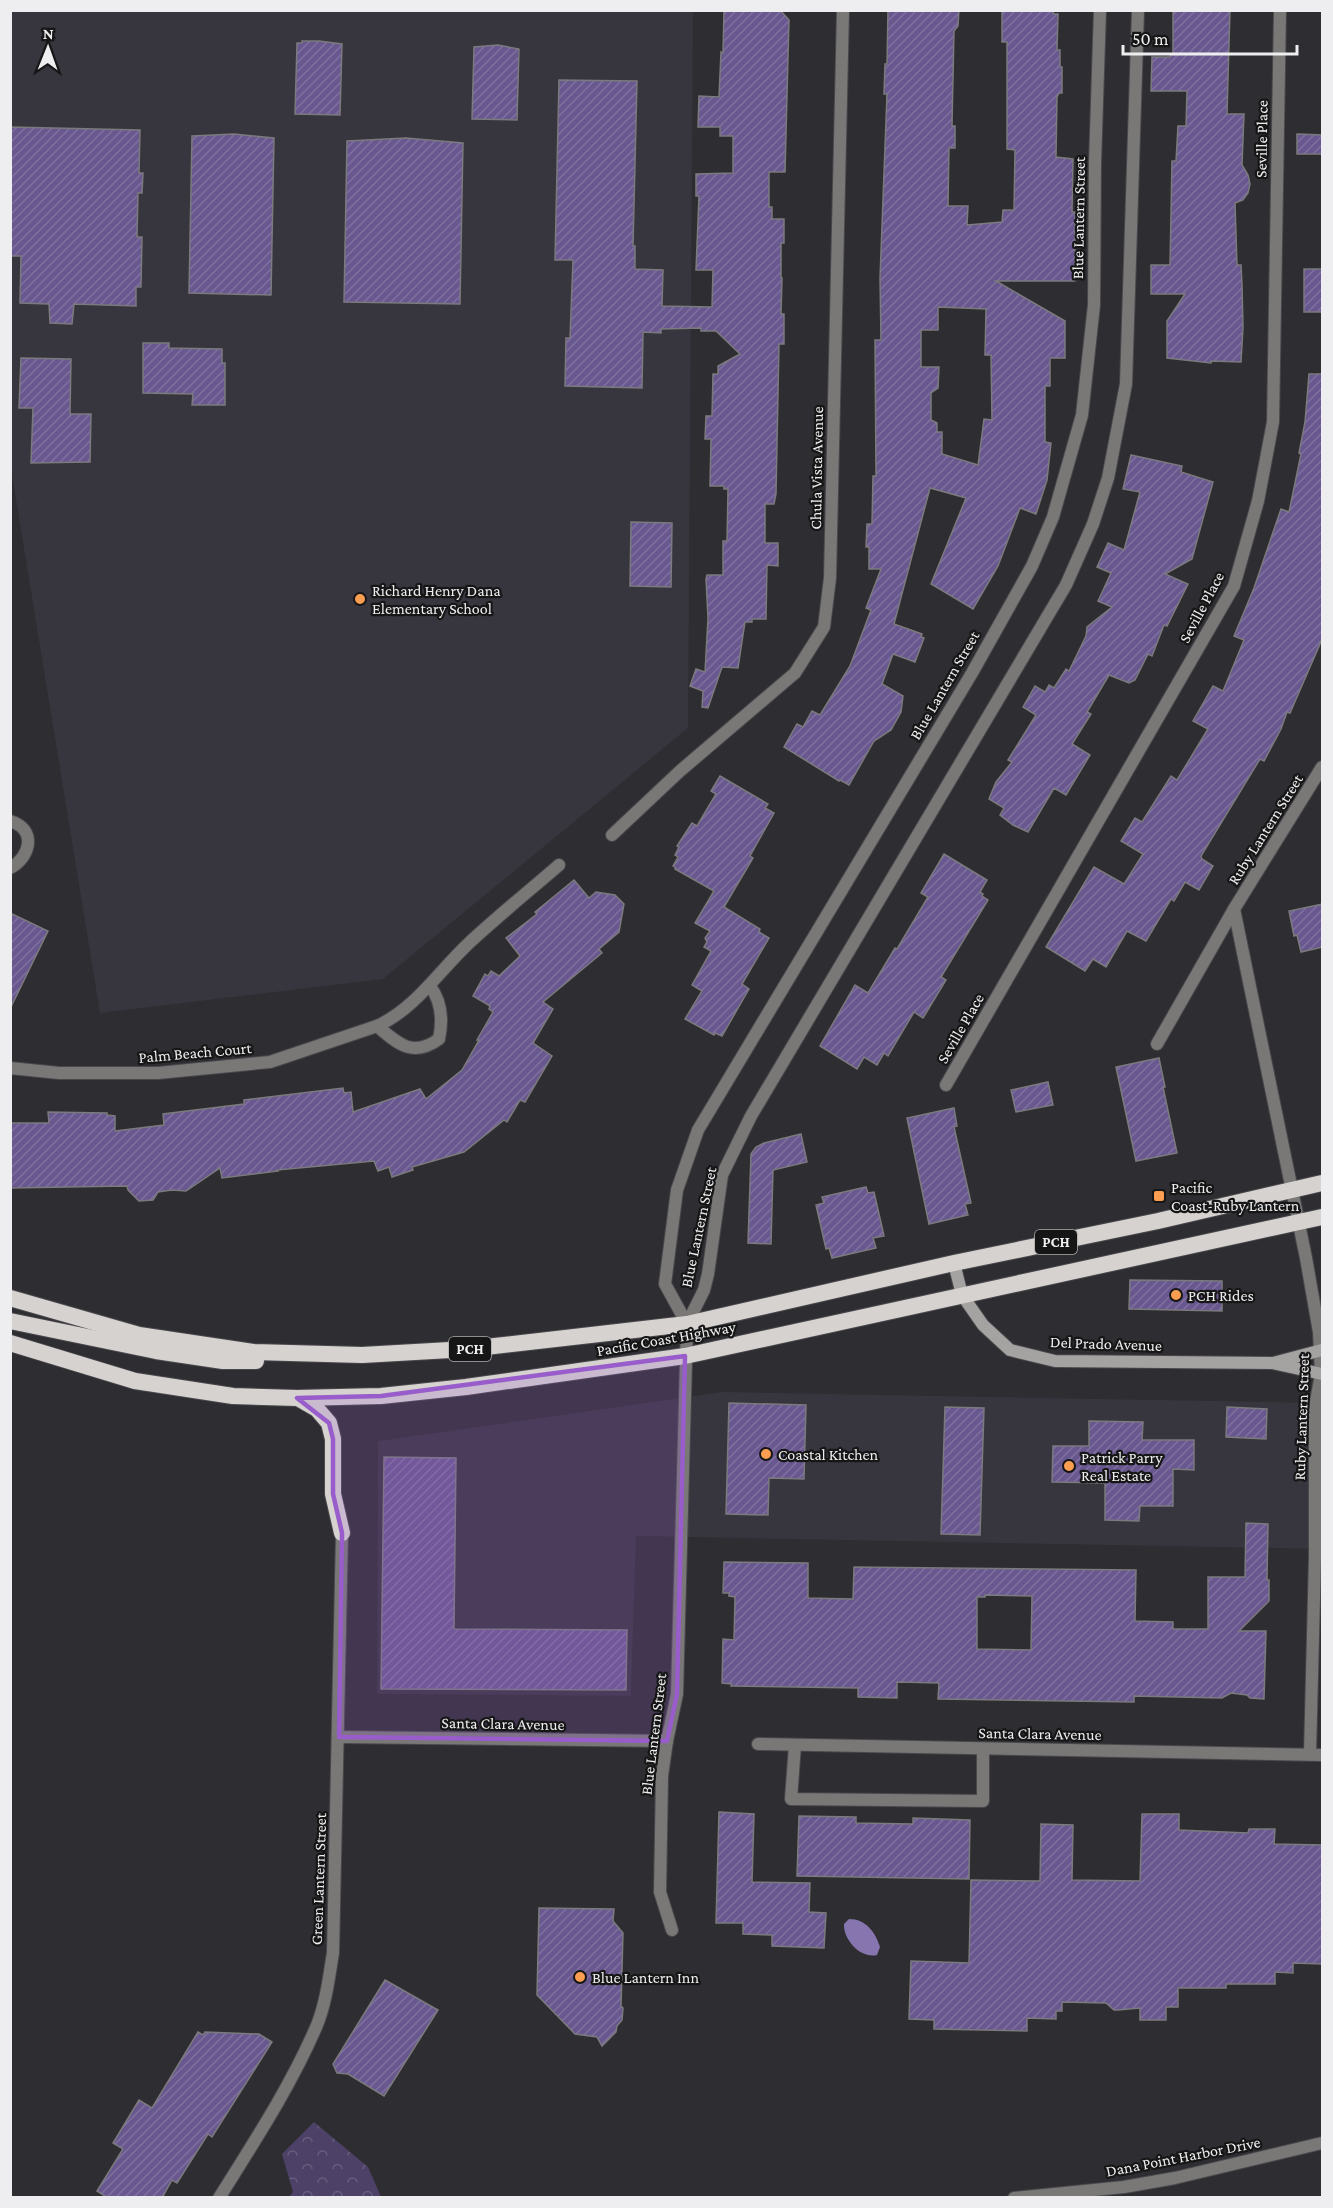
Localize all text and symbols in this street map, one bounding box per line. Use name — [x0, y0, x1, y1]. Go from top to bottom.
north arrow — [18, 18, 78, 78]
scale bar — [1123, 18, 1297, 56]
text: N — [43, 25, 54, 42]
text: 50 m — [1132, 29, 1169, 49]
street label: Seville Place — [1252, 100, 1271, 178]
street label: Blue Lantern Street — [1069, 156, 1088, 279]
street label: Chula Vista Avenue — [807, 406, 826, 530]
street label: Seville Place — [1176, 569, 1227, 646]
place label: Richard Henry Dana Elementary School — [372, 582, 501, 618]
marker: Richard Henry Dana Elementary School — [353, 592, 367, 606]
street label: Blue Lantern Street — [906, 627, 983, 743]
street label: Ruby Lantern Street — [1225, 770, 1307, 888]
street label: Seville Place — [934, 990, 987, 1066]
street label: Palm Beach Court — [138, 1039, 253, 1066]
street label: Blue Lantern Street — [677, 1165, 720, 1289]
place label: Pacific Coast-Ruby Lantern — [1171, 1179, 1300, 1215]
marker: Pacific Coast-Ruby Lantern — [1152, 1189, 1166, 1203]
road number: PCH — [1035, 1230, 1077, 1254]
place label: PCH Rides — [1188, 1287, 1254, 1304]
marker: PCH Rides — [1169, 1288, 1183, 1302]
street label: Pacific Coast Highway — [595, 1318, 738, 1360]
street label: Del Prado Avenue — [1050, 1333, 1162, 1354]
road number: PCH — [449, 1337, 491, 1361]
street label: Ruby Lantern Street — [1291, 1353, 1313, 1481]
place label: Coastal Kitchen — [778, 1446, 879, 1463]
marker: Coastal Kitchen — [759, 1447, 773, 1461]
place label: Patrick Parry Real Estate — [1081, 1449, 1163, 1484]
marker: Patrick Parry Real Estate — [1062, 1459, 1076, 1473]
street label: Blue Lantern Street — [638, 1672, 669, 1796]
street label: Santa Clara Avenue — [441, 1714, 565, 1733]
street label: Santa Clara Avenue — [978, 1724, 1102, 1743]
street label: Green Lantern Street — [308, 1812, 329, 1945]
place label: Blue Lantern Inn — [592, 1969, 699, 1986]
marker: Blue Lantern Inn — [573, 1970, 587, 1984]
street label: Dana Point Harbor Drive — [1104, 2133, 1262, 2180]

